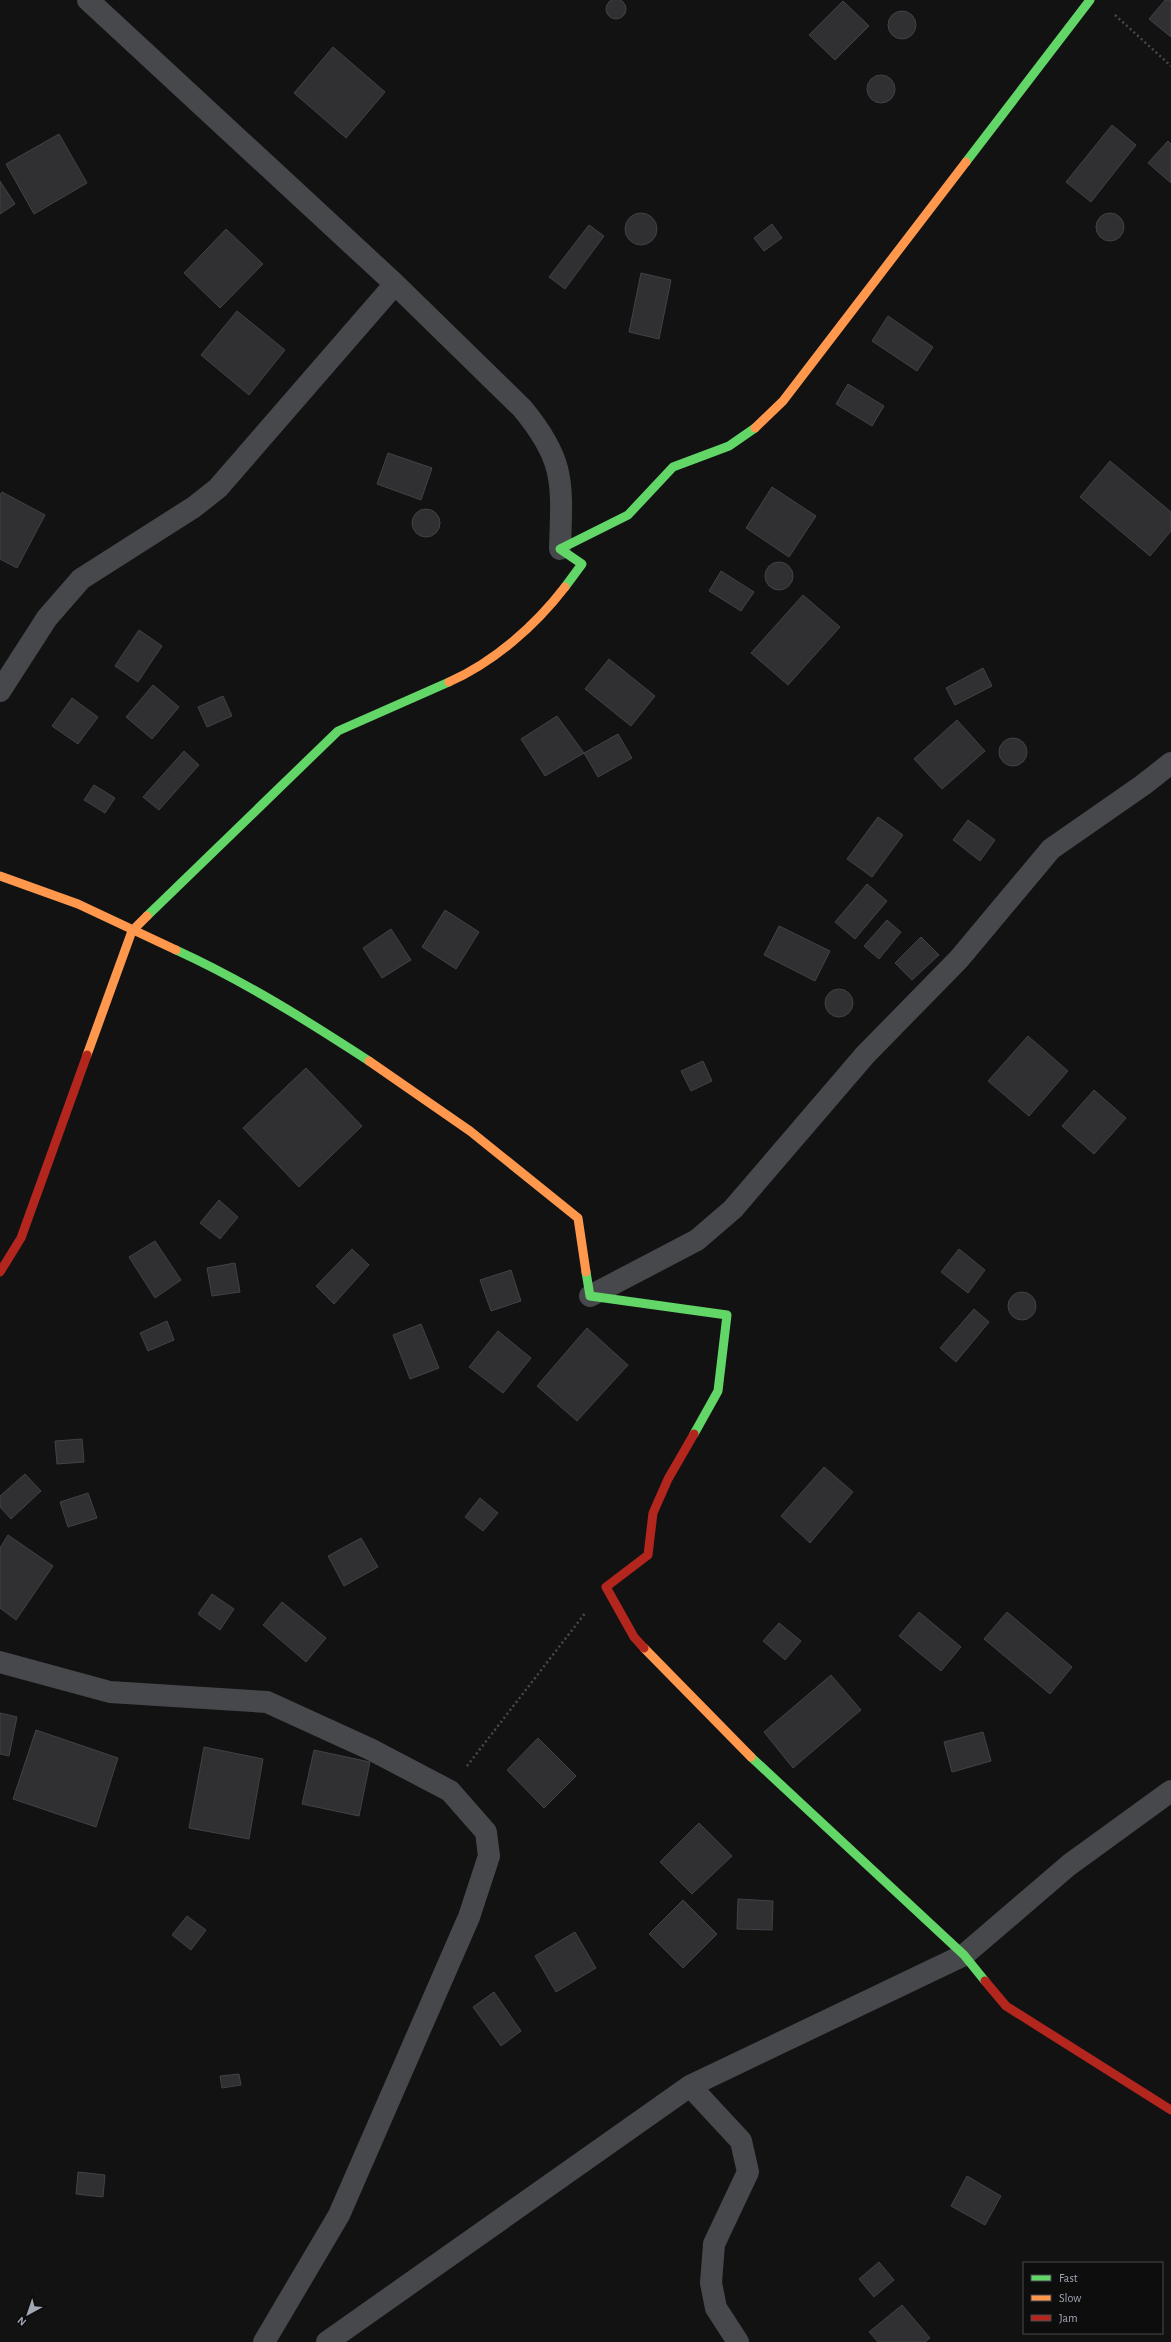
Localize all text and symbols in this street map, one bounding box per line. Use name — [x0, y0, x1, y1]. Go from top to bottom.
legend — [1023, 2262, 1163, 2334]
text: Fast — [1059, 2272, 1078, 2284]
text: Slow — [1059, 2292, 1081, 2304]
north arrow — [8, 2294, 48, 2334]
text: Jam — [1059, 2312, 1078, 2324]
text: N — [15, 2315, 28, 2328]

